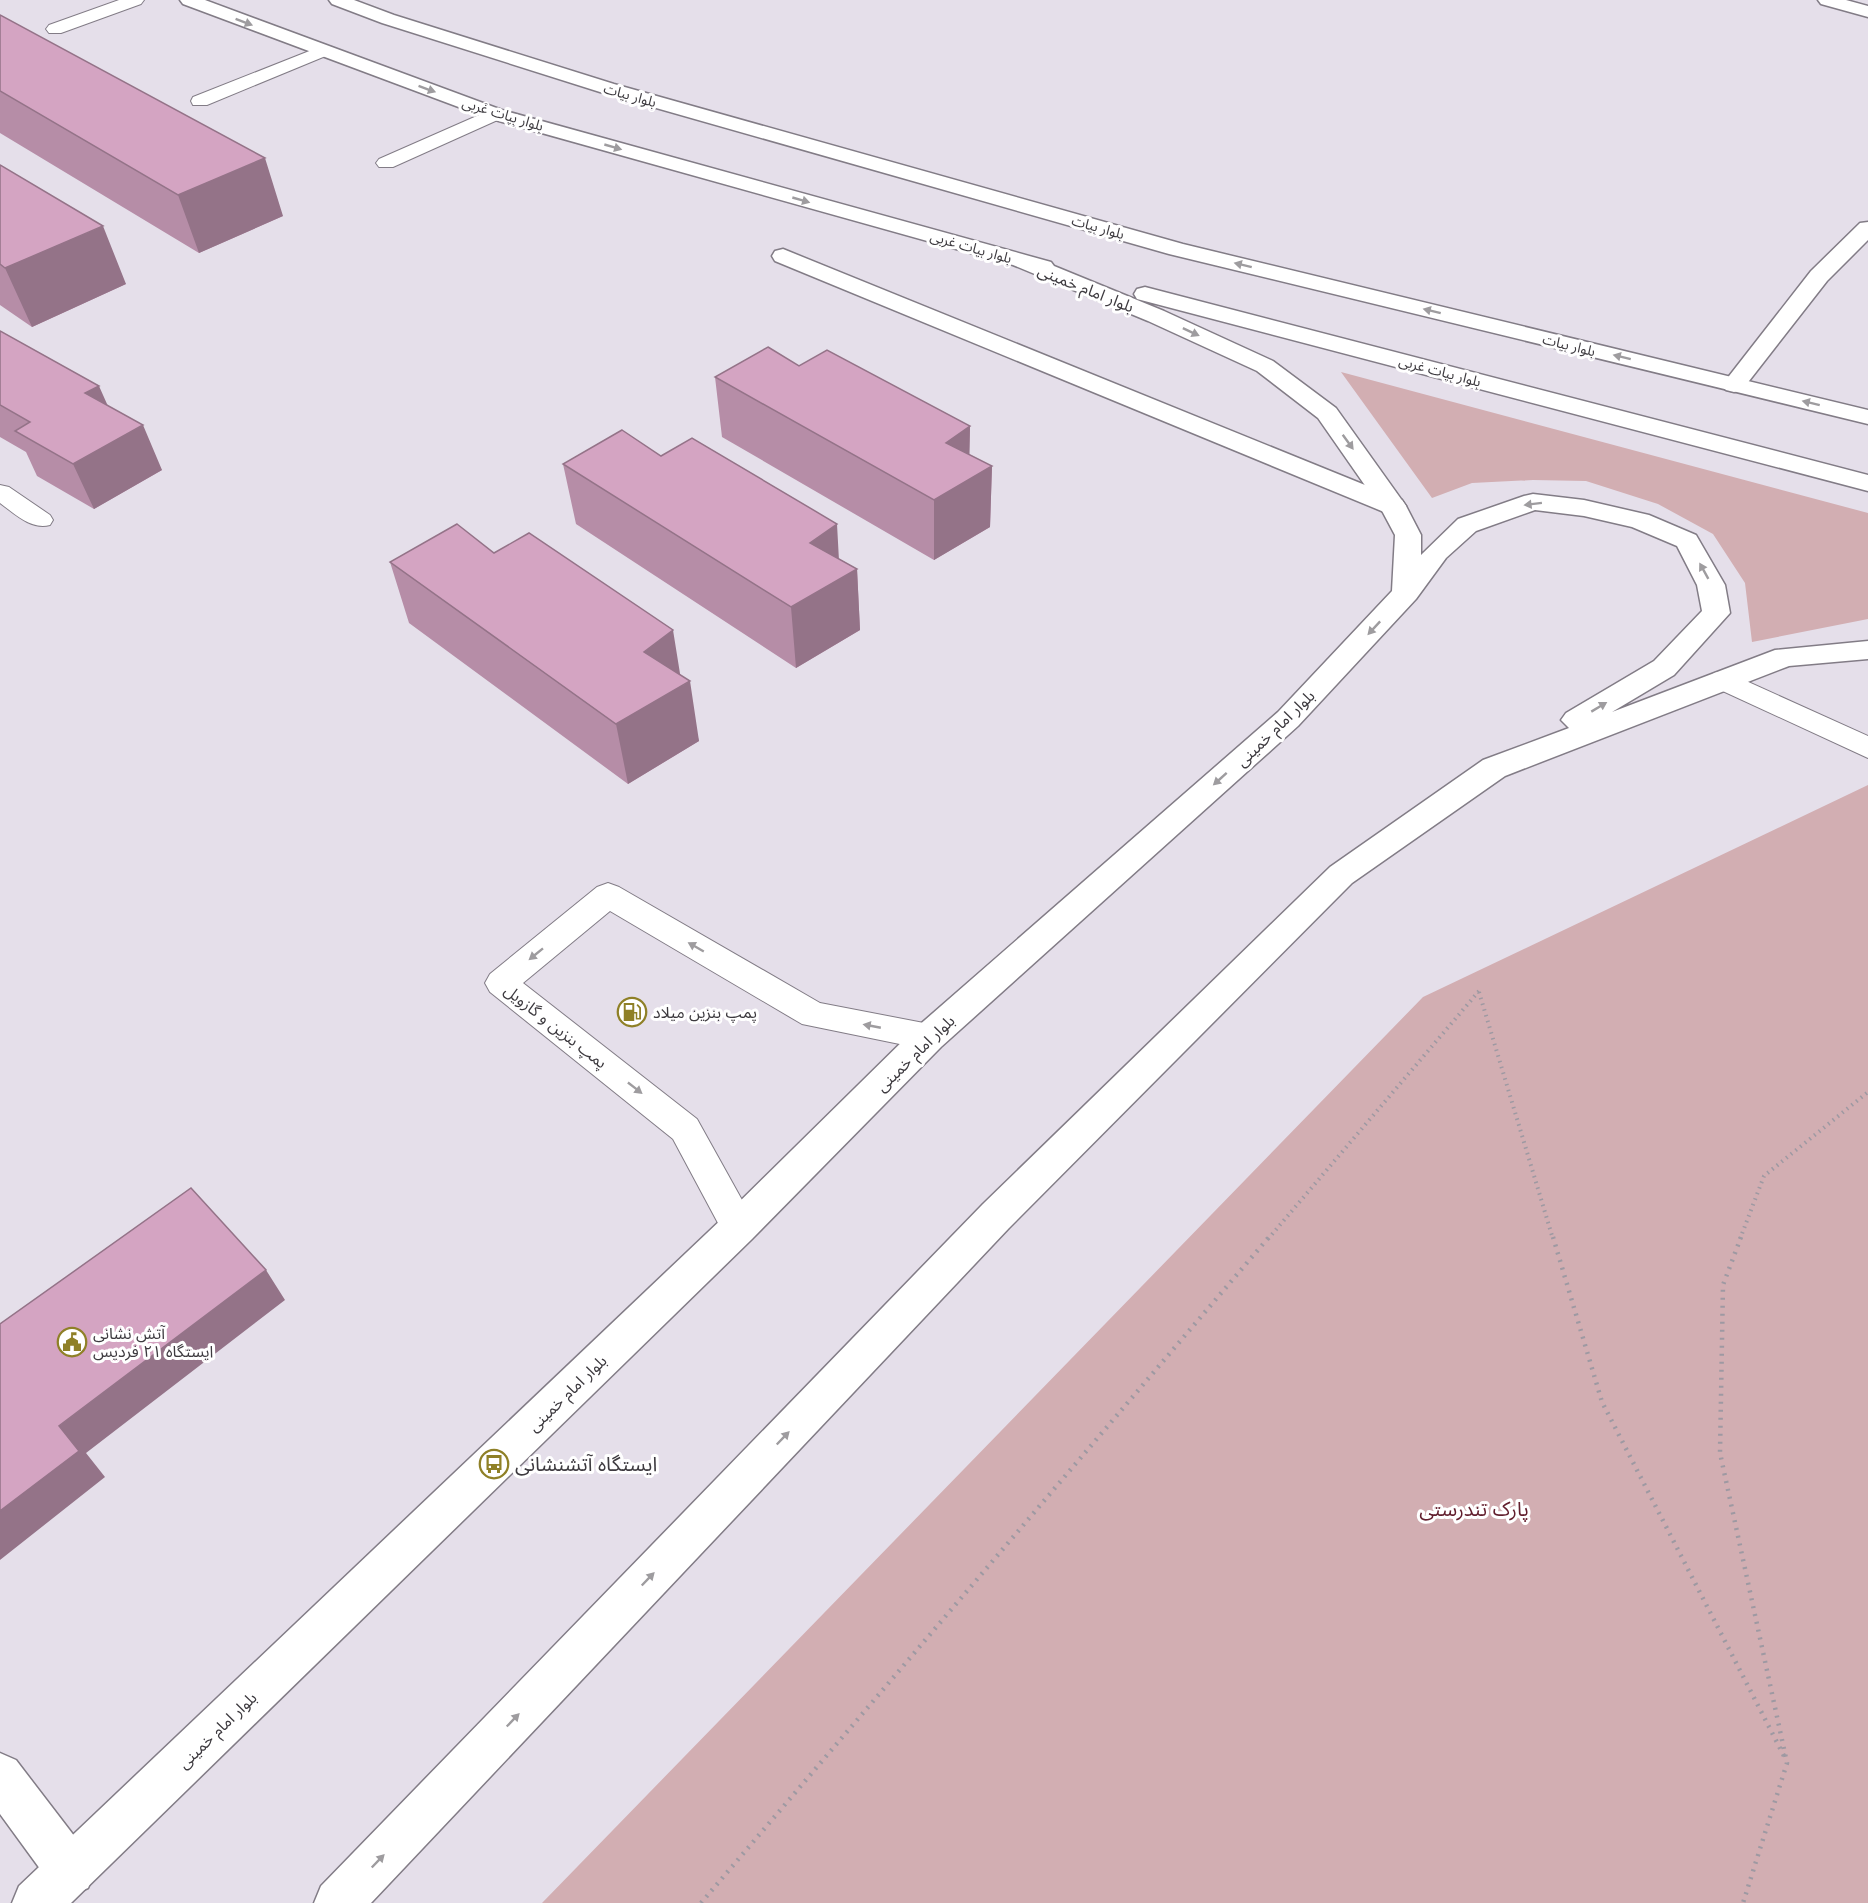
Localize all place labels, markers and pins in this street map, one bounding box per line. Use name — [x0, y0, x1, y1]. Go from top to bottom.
fuel station icon: پمپ بنزین میلاد — [616, 996, 648, 1028]
place label: پمپ بنزین میلاد — [653, 1004, 757, 1023]
place label: آتش نشانی ایستگاه ۲۱ فردیس — [93, 1325, 213, 1361]
public building icon: آتش نشانی ایستگاه ۲۱ فردیس — [56, 1326, 88, 1358]
bus stop icon: ایستگاه آتشنشانی — [478, 1448, 510, 1480]
place label: ایستگاه آتشنشانی — [515, 1453, 657, 1476]

